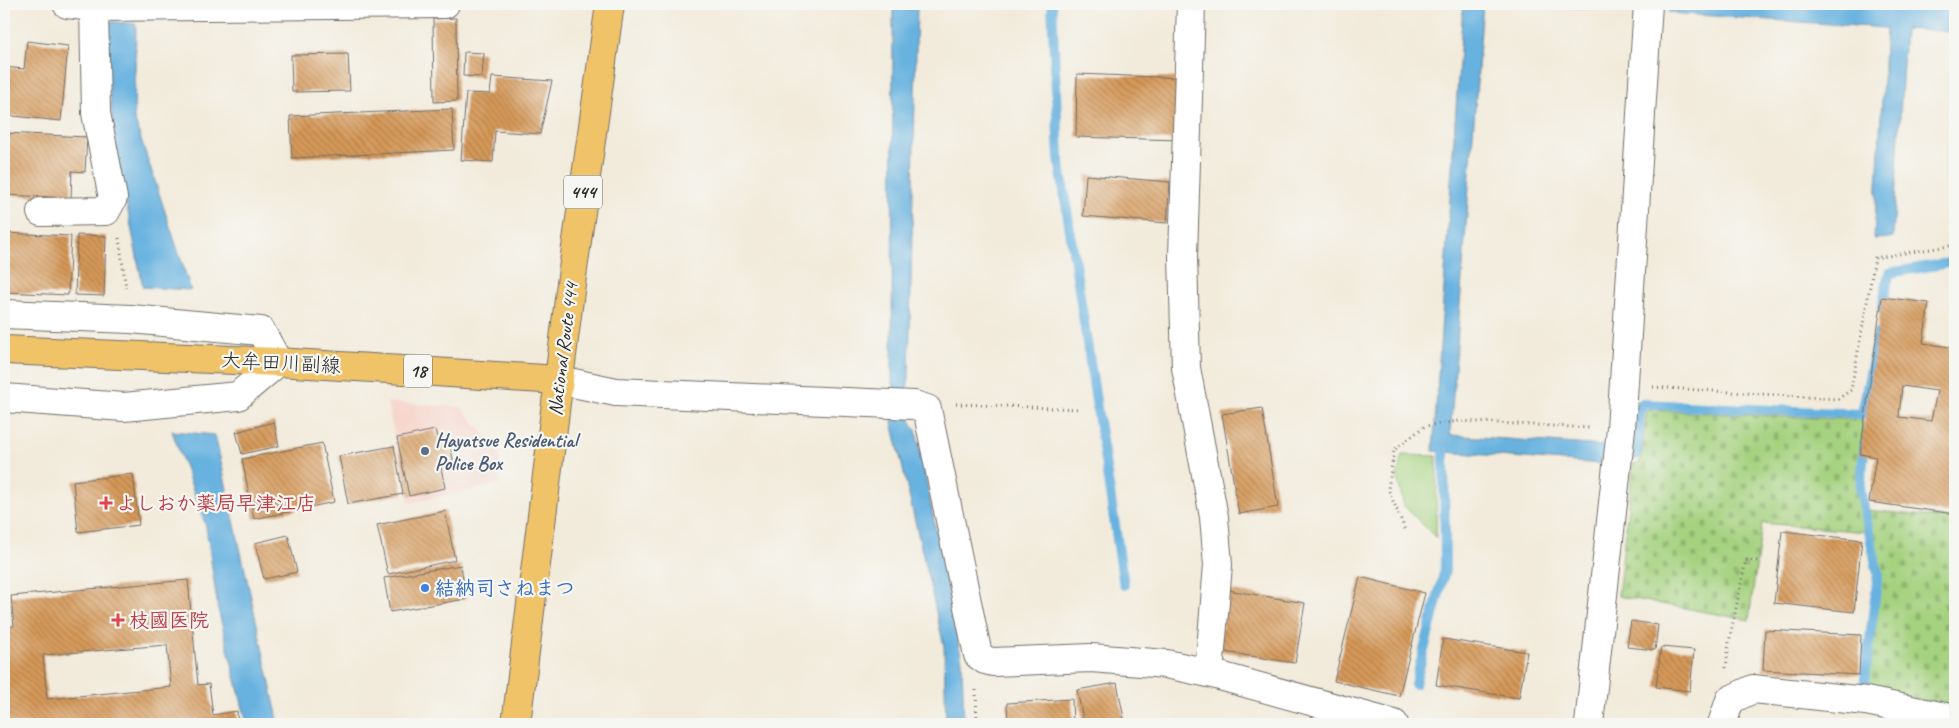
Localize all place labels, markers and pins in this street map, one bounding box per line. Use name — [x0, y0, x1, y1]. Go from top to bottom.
place label: Hayatsue Residential Police Box — [435, 428, 581, 476]
marker: Hayatsue Residential Police Box — [419, 445, 431, 457]
place label: よしおか薬局早津江店 — [116, 491, 316, 516]
marker: よしおか薬局早津江店 — [100, 497, 112, 509]
place label: 結納司さねまつ — [435, 576, 575, 601]
marker: 結納司さねまつ — [419, 582, 431, 594]
place label: 枝國医院 — [129, 608, 209, 633]
marker: 枝國医院 — [111, 613, 125, 627]

